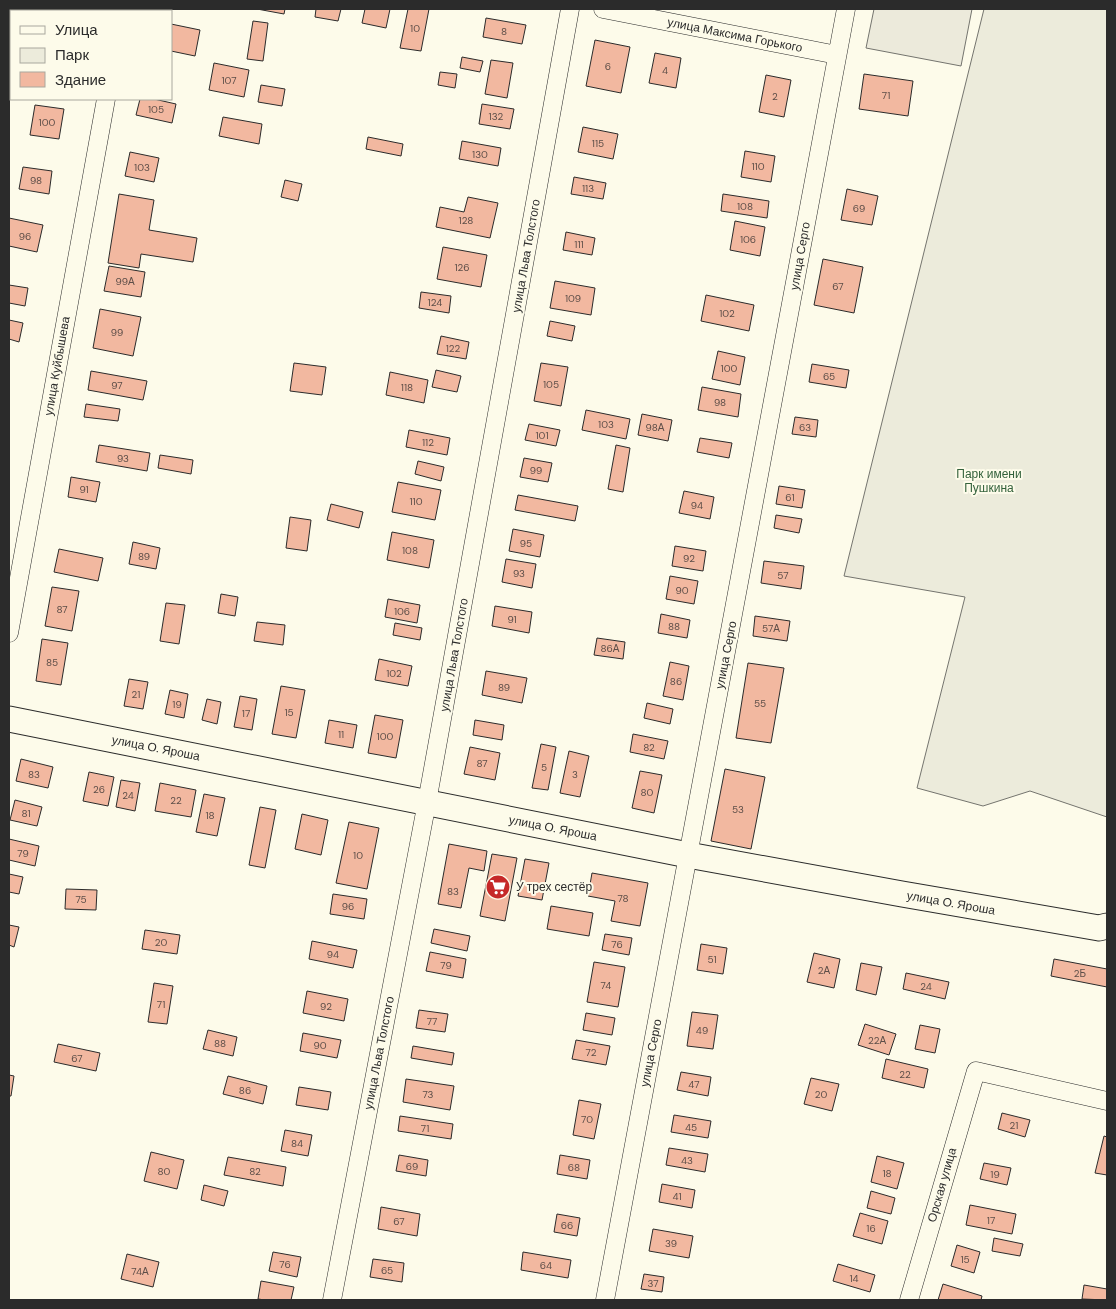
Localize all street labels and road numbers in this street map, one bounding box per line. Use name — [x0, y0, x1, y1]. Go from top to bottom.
street label: улица Максима Горького — [666, 14, 804, 56]
street label: улица Льва Толстого — [508, 198, 544, 314]
street label: улица Серго — [786, 220, 814, 291]
street label: улица Куйбышева — [40, 315, 74, 417]
street label: улица Льва Толстого — [436, 597, 472, 713]
street label: улица Серго — [712, 619, 740, 690]
street label: улица О. Яроша — [111, 732, 202, 764]
street label: улица О. Яроша — [508, 812, 599, 844]
street label: улица О. Яроша — [906, 887, 997, 919]
street label: улица Льва Толстого — [360, 995, 398, 1111]
street label: улица Серго — [637, 1017, 665, 1088]
street label: Орская улица — [924, 1146, 960, 1224]

